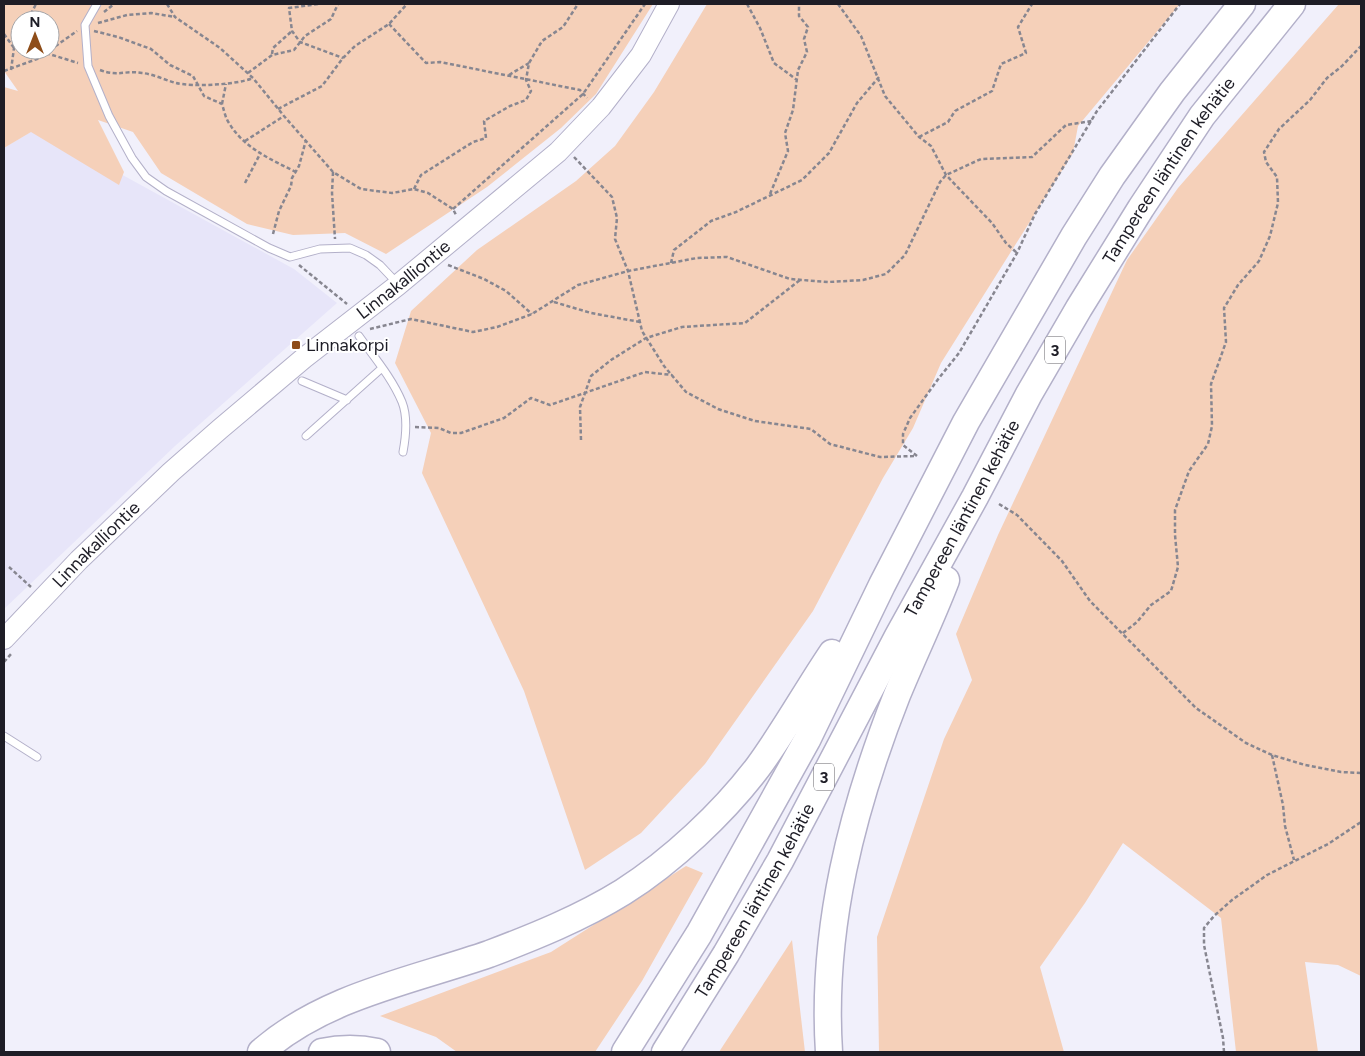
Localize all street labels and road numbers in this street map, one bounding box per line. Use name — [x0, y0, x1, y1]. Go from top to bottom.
street label: Tampereen läntinen kehätie — [1098, 73, 1240, 268]
street label: Linnakalliontie — [352, 235, 455, 324]
road number: 3 — [1045, 336, 1065, 364]
street label: Tampereen läntinen kehätie — [900, 416, 1025, 621]
street label: Linnakalliontie — [48, 497, 145, 592]
road number: 3 — [814, 764, 834, 790]
street label: Tampereen läntinen kehätie — [690, 799, 819, 1002]

